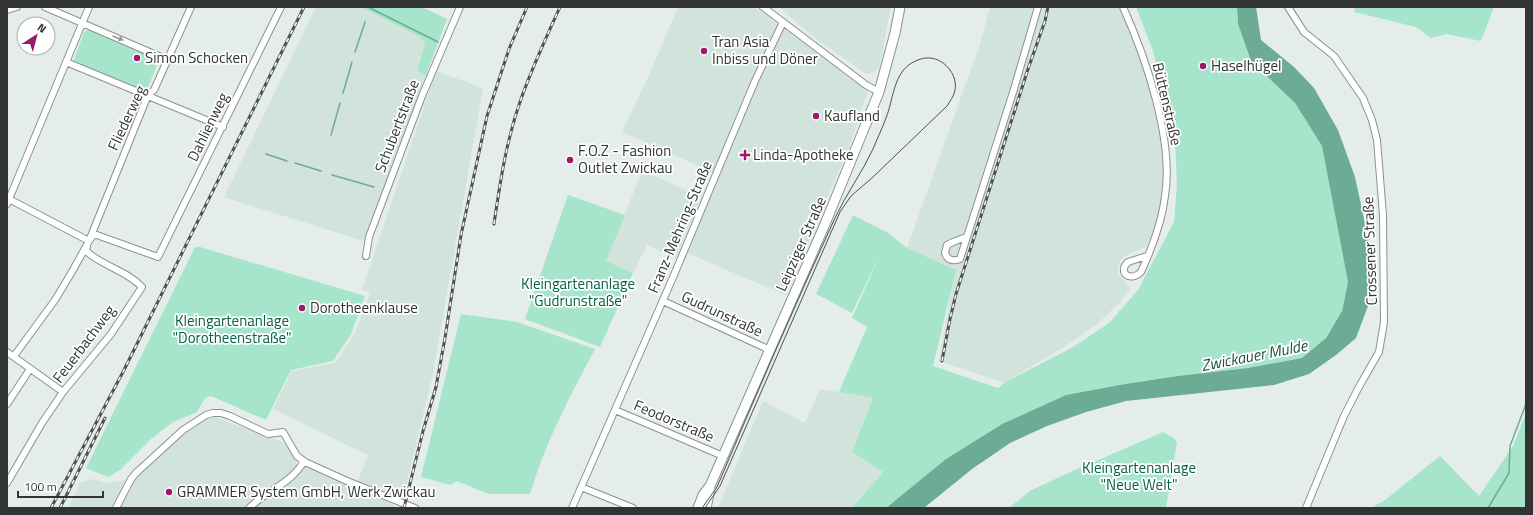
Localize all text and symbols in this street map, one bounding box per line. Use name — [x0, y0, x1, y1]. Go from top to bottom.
north arrow — [16, 16, 56, 56]
text: N — [34, 19, 50, 37]
place label: Tran Asia Inbiss und Döner — [712, 30, 818, 70]
one-way arrow — [113, 36, 125, 42]
place label: Simon Schocken — [145, 46, 248, 69]
marker: Tran Asia Inbiss und Döner — [699, 46, 709, 56]
marker: Simon Schocken — [132, 53, 142, 63]
place label: Haselhügel — [1211, 54, 1281, 77]
street label: Büttenstraße — [1147, 60, 1188, 148]
marker: Haselhügel — [1198, 61, 1208, 71]
street label: Schubertstraße — [368, 76, 425, 176]
street label: Fliederweg — [101, 81, 152, 154]
street label: Dahlienweg — [181, 88, 234, 165]
place label: Kaufland — [824, 104, 880, 127]
marker: Kaufland — [811, 111, 821, 121]
place label: F.O.Z - Fashion Outlet Zwickau — [578, 139, 672, 179]
place label: Linda-Apotheke — [753, 143, 854, 166]
marker: Linda-Apotheke — [740, 150, 750, 160]
marker: F.O.Z - Fashion Outlet Zwickau — [565, 155, 575, 165]
street label: Franz-Mehring-Straße — [641, 157, 718, 297]
street label: Leipziger Straße — [769, 193, 832, 295]
street label: Crossener Straße — [1356, 196, 1383, 306]
park label: Kleingartenanlage "Gudrunstraße" — [521, 272, 635, 312]
street label: Gudrunstraße — [678, 285, 767, 342]
place label: Dorotheenklause — [310, 296, 418, 319]
street label: Feuerbachweg — [47, 300, 121, 388]
marker: Dorotheenklause — [297, 303, 307, 313]
park label: Kleingartenanlage "Dorotheenstraße" — [172, 309, 292, 349]
water label: Zwickauer Mulde — [1199, 333, 1311, 377]
street label: Feodorstraße — [630, 393, 718, 448]
park label: Kleingartenanlage "Neue Welt" — [1082, 456, 1196, 496]
scale bar — [18, 473, 103, 499]
text: 100 m — [24, 477, 57, 496]
place label: GRAMMER System GmbH, Werk Zwickau — [177, 480, 435, 503]
marker: GRAMMER System GmbH, Werk Zwickau — [164, 487, 174, 497]

